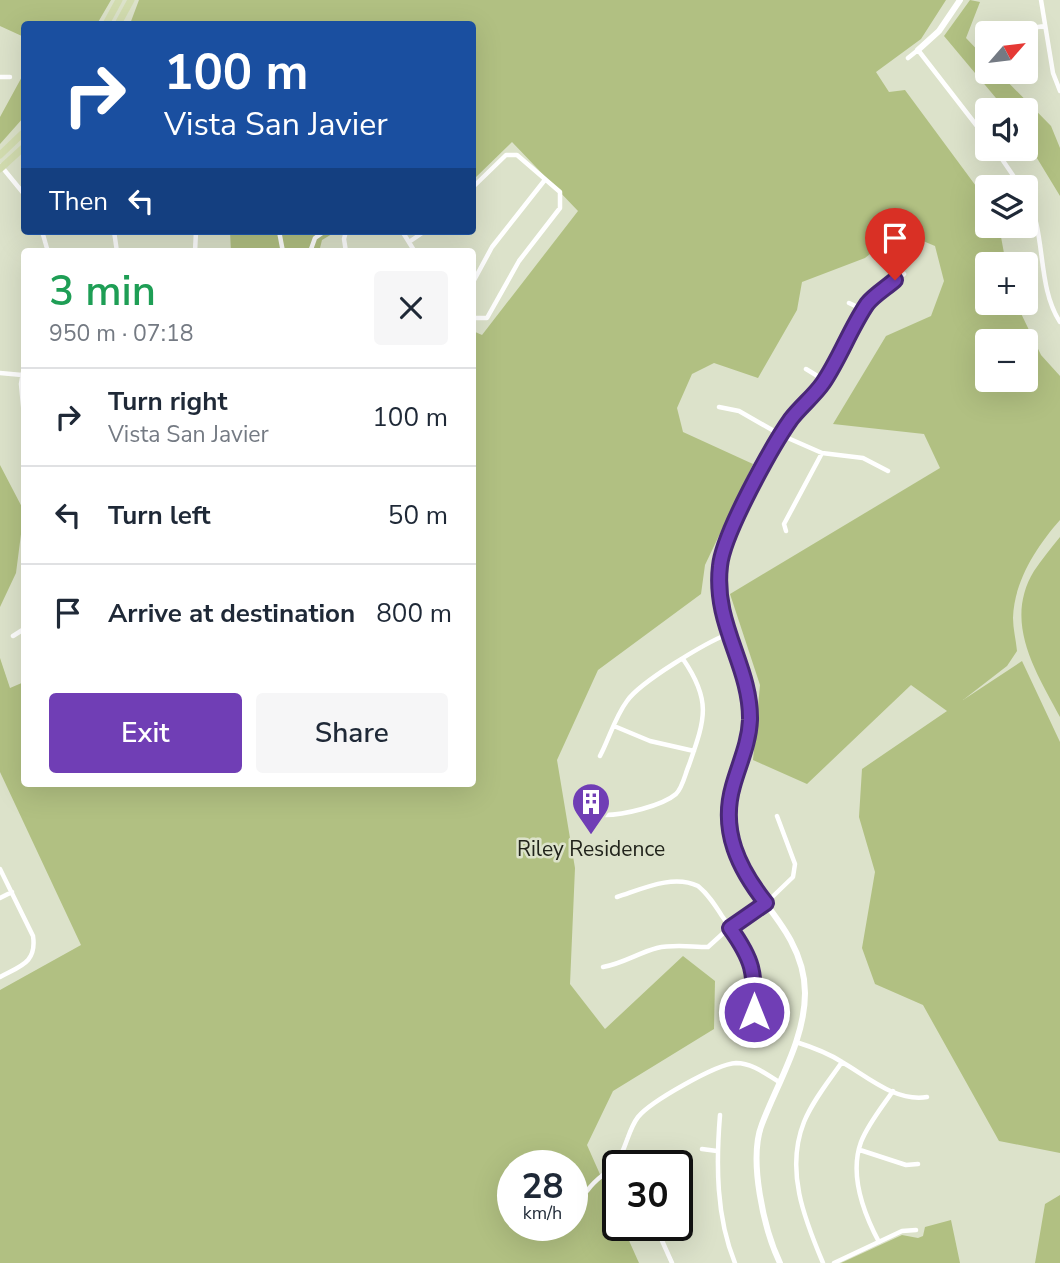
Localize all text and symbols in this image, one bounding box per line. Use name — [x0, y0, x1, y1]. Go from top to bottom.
north arrow — [975, 21, 1038, 84]
map controls — [975, 21, 1038, 392]
text: 100 m — [164, 39, 308, 106]
icon: right — [49, 49, 140, 140]
button: sound — [975, 98, 1038, 161]
text: Vista San Javier — [164, 103, 388, 146]
button: layers — [975, 175, 1038, 238]
icon: left — [122, 182, 160, 220]
text: Then — [49, 184, 108, 219]
pin — [865, 208, 925, 280]
icon: arrive — [876, 219, 914, 257]
button: + — [975, 252, 1038, 315]
text: 3 min — [49, 263, 156, 320]
button: close — [374, 271, 448, 345]
text: 950 m · 07:18 — [49, 318, 194, 349]
button: − — [975, 329, 1038, 392]
text: Turn right — [108, 384, 227, 419]
icon: right — [49, 398, 87, 436]
text: 100 m — [372, 400, 448, 435]
text: Vista San Javier — [108, 419, 269, 450]
icon: left — [49, 496, 87, 534]
text: Turn left — [108, 498, 211, 533]
text: 50 m — [388, 498, 448, 533]
icon: arrive — [49, 594, 87, 632]
text: Arrive at destination — [108, 596, 355, 631]
text: 800 m — [376, 596, 452, 631]
button: Exit — [49, 693, 242, 773]
button: Share — [256, 693, 448, 773]
building icon: Riley Residence — [570, 781, 612, 836]
place label: Riley Residence — [517, 835, 665, 863]
position arrow — [717, 975, 791, 1049]
speed limit sign: 30 — [602, 1150, 693, 1241]
text: 28 — [521, 1163, 564, 1210]
text: km/h — [523, 1201, 562, 1225]

